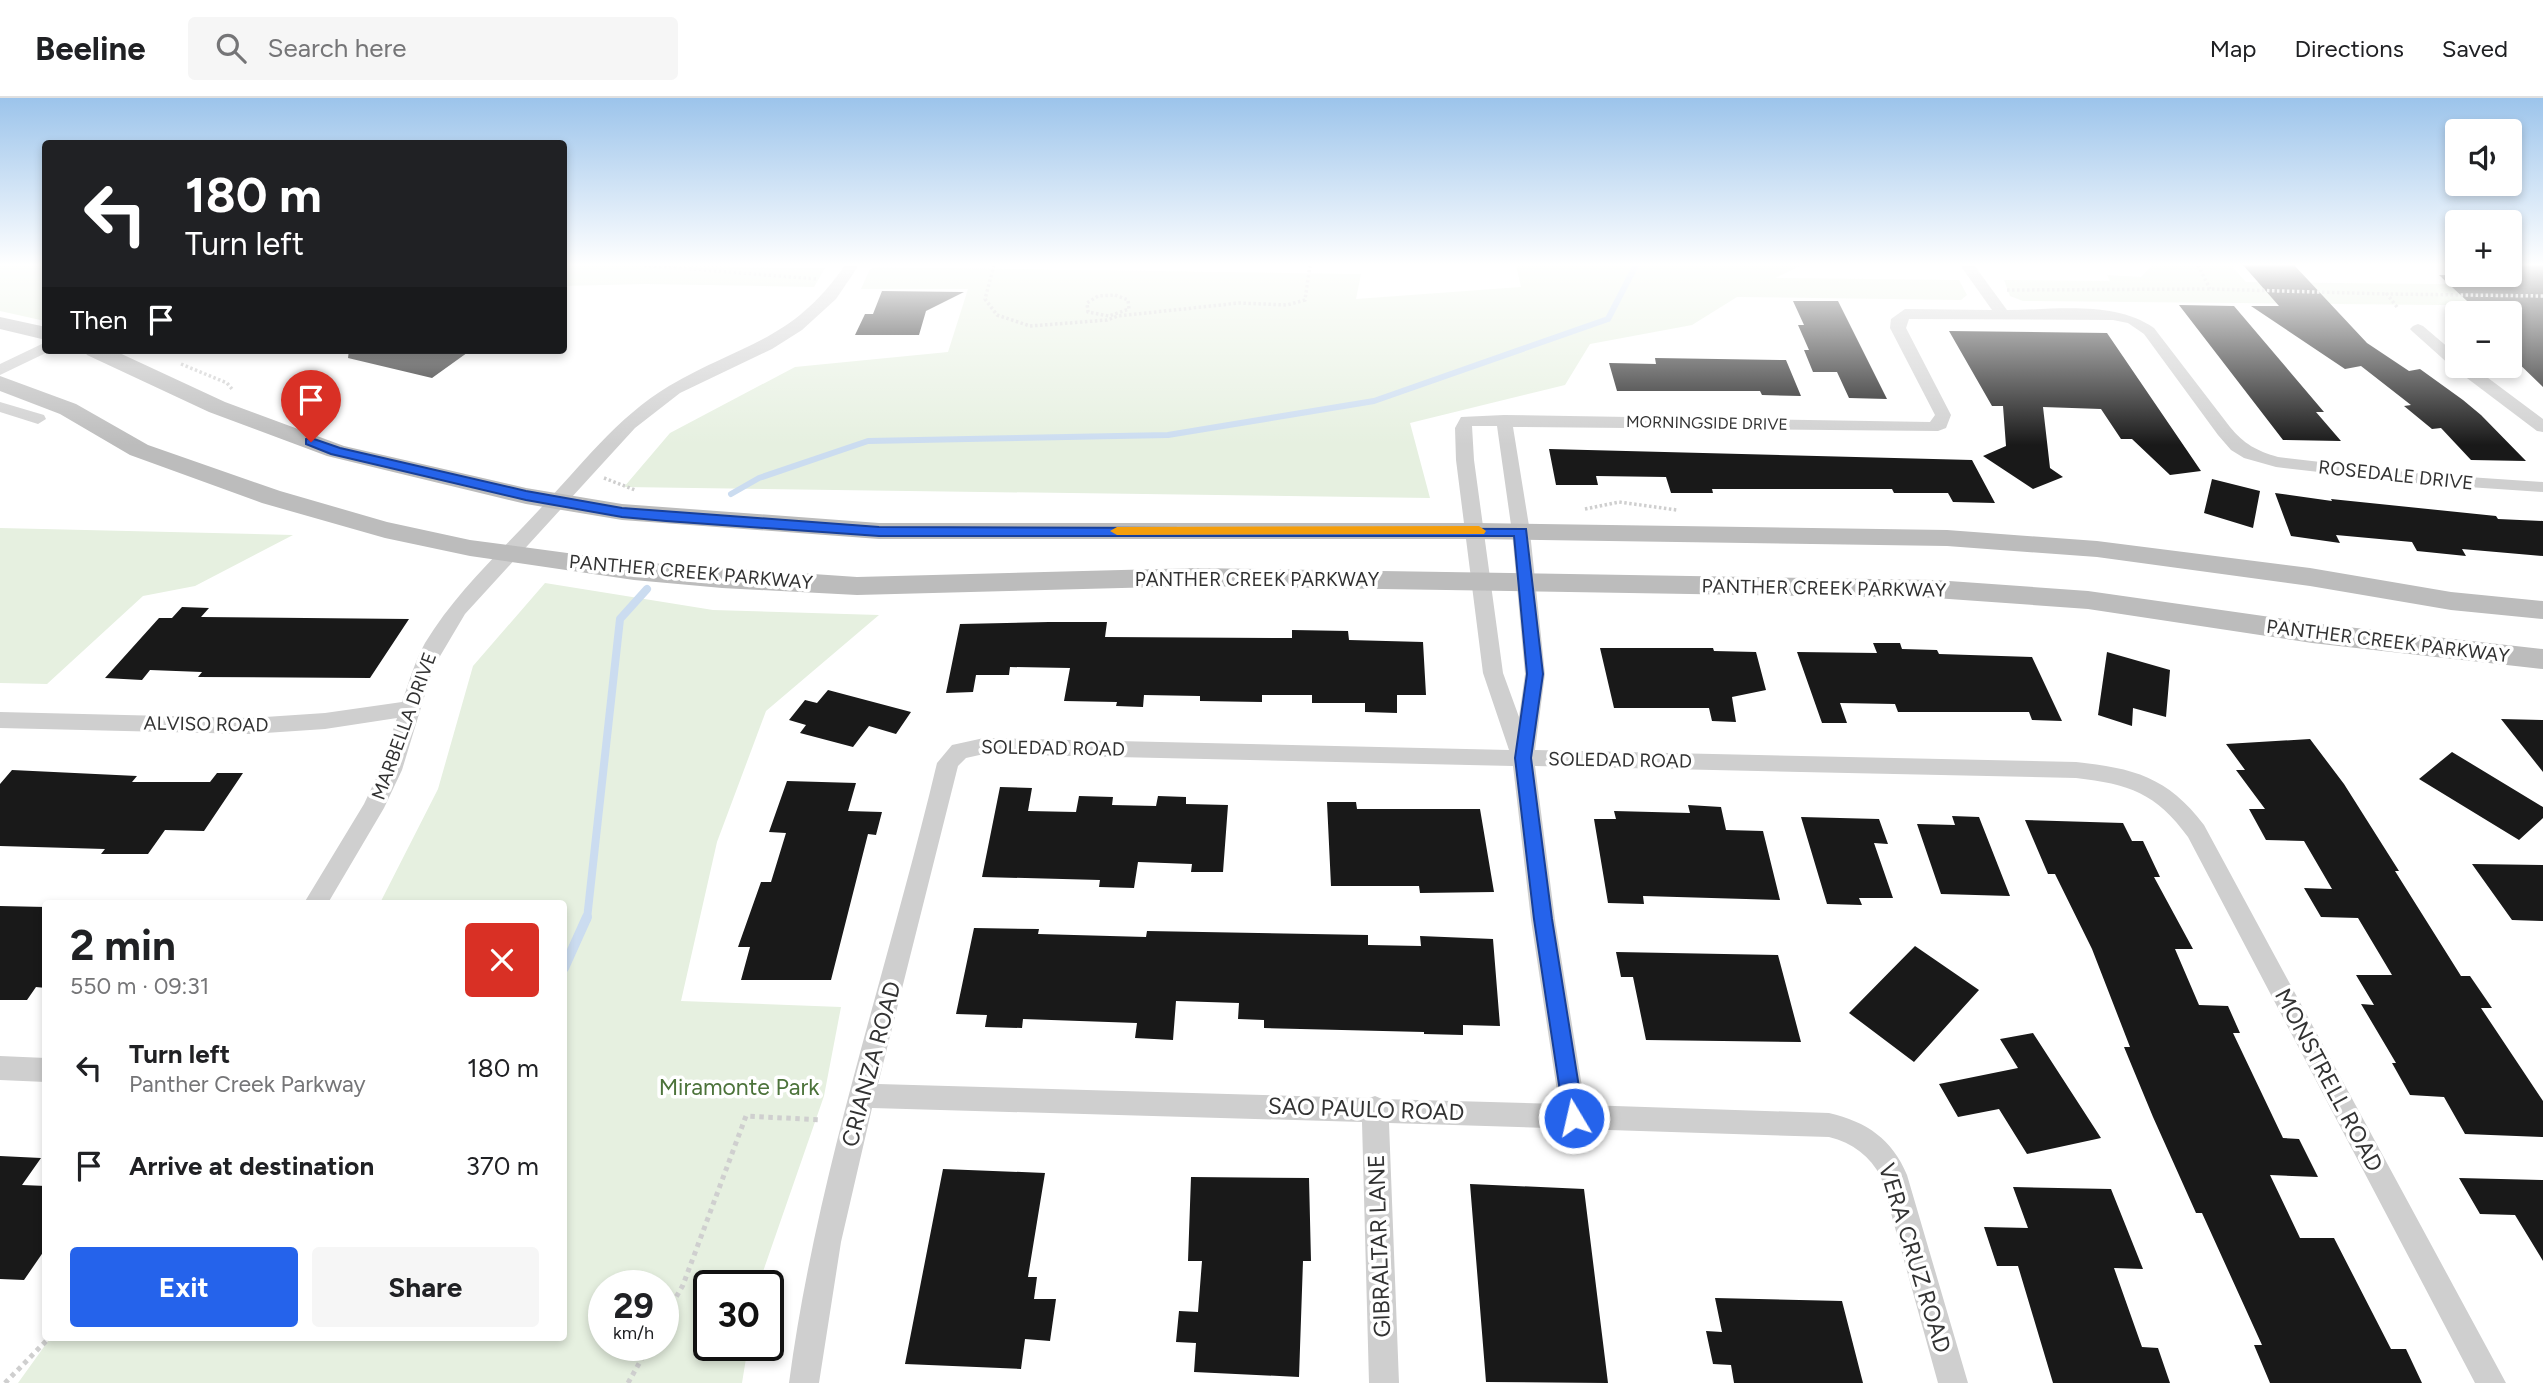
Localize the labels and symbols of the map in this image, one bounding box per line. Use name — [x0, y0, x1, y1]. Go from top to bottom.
pin — [281, 370, 341, 442]
street label: MORNINGSIDE DRIVE — [1626, 412, 1788, 434]
street label: ROSEDALE DRIVE — [2317, 455, 2475, 495]
street label: PANTHER CREEK PARKWAY — [568, 550, 814, 594]
street label: PANTHER CREEK PARKWAY — [1135, 568, 1380, 591]
street label: PANTHER CREEK PARKWAY — [1701, 574, 1947, 602]
street label: PANTHER CREEK PARKWAY — [2265, 615, 2511, 667]
street label: MARBELLA DRIVE — [367, 649, 441, 803]
street label: ALVISO ROAD — [143, 711, 269, 737]
street label: SOLEDAD ROAD — [981, 735, 1125, 761]
street label: SOLEDAD ROAD — [1548, 747, 1692, 773]
street label: CRIANZA ROAD — [835, 978, 907, 1150]
street label: MONSTRELL ROAD — [2269, 984, 2389, 1176]
park label: Miramonte Park — [659, 1073, 820, 1101]
position arrow — [1537, 1081, 1611, 1155]
street label: SAO PAULO ROAD — [1267, 1092, 1465, 1126]
street label: GIBRALTAR LANE — [1362, 1154, 1396, 1338]
street label: VERA CRUZ ROAD — [1873, 1160, 1957, 1356]
speed limit sign: 30 — [693, 1270, 784, 1361]

